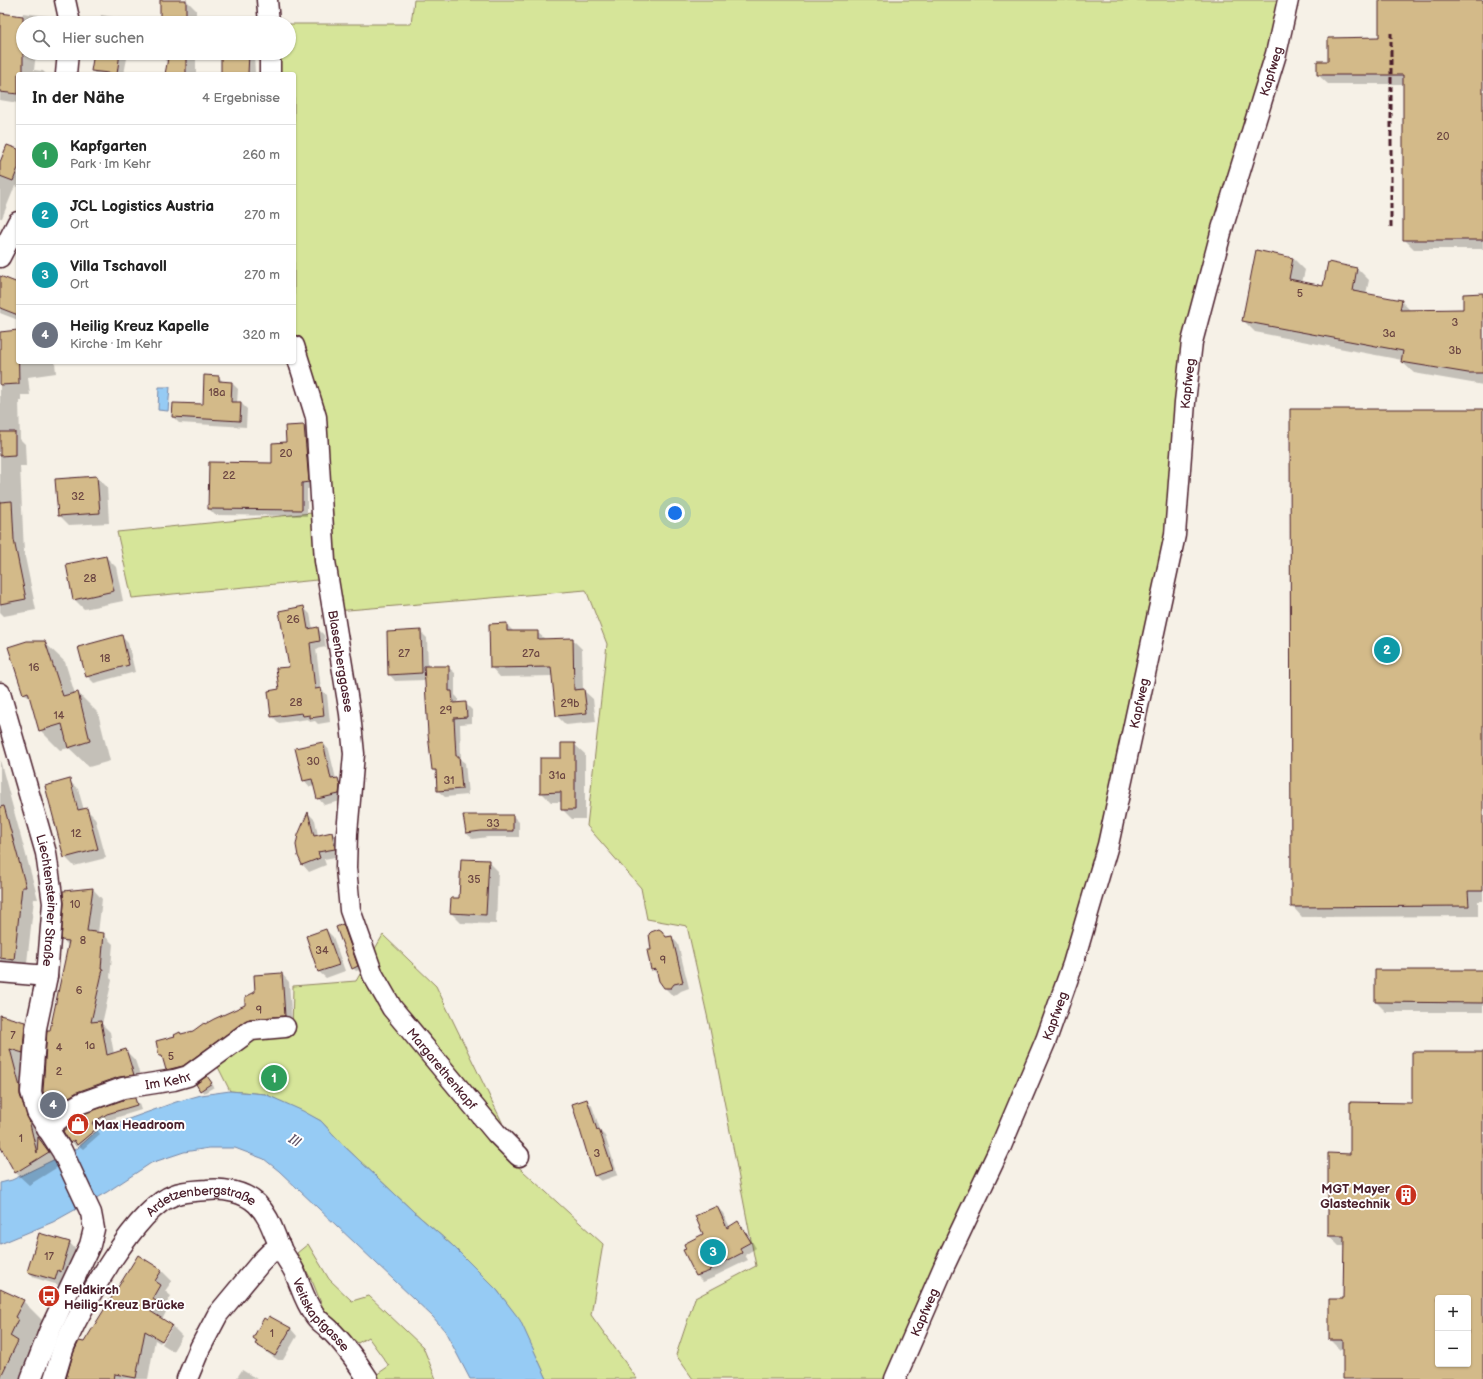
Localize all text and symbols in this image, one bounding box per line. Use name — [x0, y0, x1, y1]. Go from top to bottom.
search box — [16, 16, 296, 60]
icon: search — [30, 27, 52, 49]
text: Hier suchen — [62, 29, 144, 48]
street label: Kapfweg — [1257, 45, 1286, 98]
text: In der Nähe — [32, 88, 125, 108]
text: 4 Ergebnisse — [202, 90, 280, 106]
house number: 20 — [1437, 130, 1450, 143]
text: Kapfgarten — [70, 137, 147, 156]
text: 1 — [42, 147, 48, 163]
text: 260 m — [242, 147, 280, 163]
text: Park · Im Kehr — [70, 156, 151, 172]
text: JCL Logistics Austria — [70, 197, 214, 216]
text: 2 — [41, 207, 49, 223]
text: 270 m — [244, 207, 280, 223]
text: Ort — [70, 216, 89, 232]
text: Villa Tschavoll — [70, 257, 167, 276]
text: 3 — [41, 267, 49, 283]
text: 270 m — [244, 267, 280, 283]
text: Ort — [70, 276, 89, 292]
house number: 5 — [1297, 287, 1303, 300]
house number: 3 — [1452, 316, 1459, 329]
text: Heilig Kreuz Kapelle — [70, 317, 209, 336]
text: 4 — [41, 327, 49, 343]
text: 320 m — [242, 327, 280, 343]
house number: 3a — [1383, 327, 1396, 340]
text: Kirche · Im Kehr — [70, 336, 162, 352]
house number: 3b — [1449, 344, 1461, 357]
street label: Kapfweg — [1178, 357, 1199, 410]
house number: 18a — [209, 386, 225, 399]
house number: 20 — [280, 447, 293, 460]
house number: 22 — [223, 469, 236, 482]
house number: 32 — [71, 490, 85, 503]
your location — [665, 503, 685, 523]
house number: 28 — [84, 572, 96, 585]
street label: Blasenberggasse — [324, 609, 357, 714]
house number: 26 — [286, 613, 300, 626]
pin: 2 — [1374, 635, 1400, 665]
house number: 27 — [398, 647, 411, 660]
house number: 27a — [522, 647, 540, 660]
house number: 18 — [100, 652, 110, 665]
house number: 16 — [29, 661, 40, 674]
street label: Kapfweg — [1126, 677, 1153, 730]
house number: 28 — [290, 696, 302, 709]
house number: 29b — [560, 697, 580, 710]
house number: 29 — [440, 704, 452, 717]
house number: 14 — [54, 709, 65, 722]
house number: 30 — [306, 755, 320, 768]
house number: 31a — [548, 769, 566, 782]
house number: 31 — [443, 774, 455, 787]
house number: 33 — [486, 817, 500, 830]
house number: 12 — [71, 827, 82, 840]
street label: Liechtensteiner Straße — [32, 833, 60, 967]
house number: 35 — [467, 873, 481, 886]
house number: 10 — [70, 898, 81, 911]
house number: 8 — [80, 934, 86, 947]
house number: 34 — [315, 944, 329, 957]
house number: 9 — [660, 954, 666, 967]
house number: 6 — [76, 984, 83, 997]
street label: Kapfweg — [1040, 989, 1072, 1043]
house number: 9 — [256, 1004, 262, 1017]
street label: Margarethenkapf — [403, 1025, 480, 1113]
house number: 7 — [10, 1029, 16, 1042]
house number: 1a — [85, 1039, 95, 1052]
house number: 4 — [56, 1041, 63, 1054]
house number: 5 — [168, 1050, 174, 1063]
pin: 1 — [261, 1063, 287, 1093]
house number: 2 — [56, 1065, 63, 1078]
street label: Im Kehr — [144, 1069, 195, 1093]
pin: 4 — [40, 1090, 66, 1120]
shop icon: Max Headroom — [65, 1111, 91, 1137]
place label: Max Headroom — [94, 1117, 185, 1133]
water label: Ill — [285, 1130, 304, 1151]
house number: 1 — [19, 1132, 23, 1145]
house number: 3 — [594, 1147, 601, 1160]
place label: MGT Mayer Glastechnik — [1320, 1181, 1391, 1212]
street label: Ardetzenbergstraße — [143, 1182, 260, 1220]
building icon: MGT Mayer Glastechnik — [1393, 1182, 1419, 1208]
pin: 3 — [700, 1237, 726, 1267]
house number: 17 — [44, 1250, 54, 1263]
street label: Veitskapfgasse — [289, 1276, 353, 1355]
place label: Feldkirch Heilig-Kreuz Brücke — [64, 1282, 185, 1313]
bus stop icon: Feldkirch Heilig-Kreuz Brücke — [36, 1283, 62, 1309]
street label: Kapfweg — [908, 1286, 943, 1339]
map controls — [1435, 1295, 1471, 1367]
button: + — [1435, 1295, 1471, 1331]
house number: 1 — [270, 1327, 274, 1340]
button: − — [1435, 1331, 1471, 1367]

